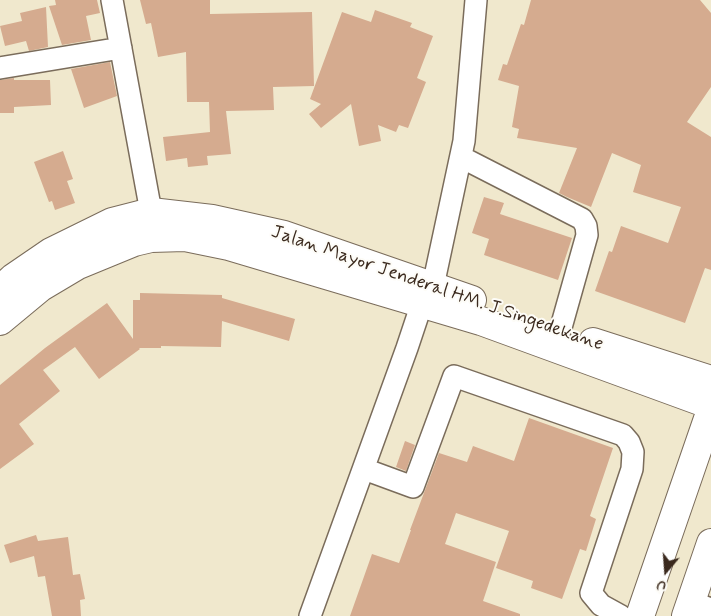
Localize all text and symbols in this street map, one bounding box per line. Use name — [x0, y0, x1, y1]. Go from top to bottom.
street label: Jalan Mayor Jenderal HM. J.Singedekane — [268, 221, 606, 357]
north arrow — [641, 546, 691, 596]
text: U — [654, 575, 668, 595]

